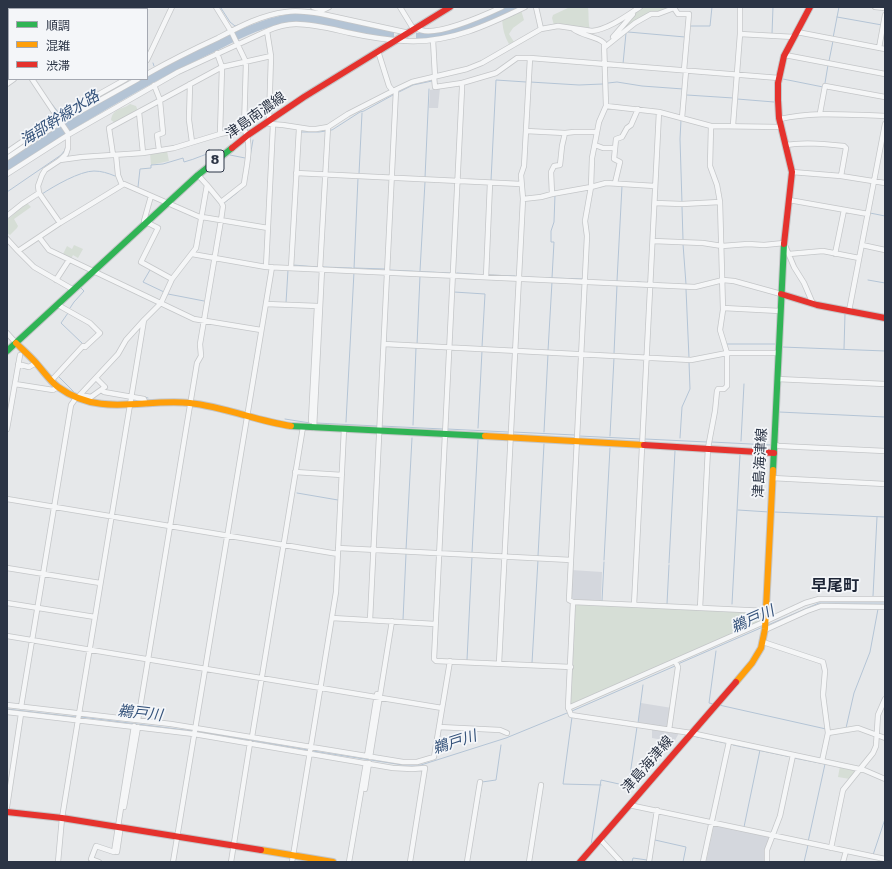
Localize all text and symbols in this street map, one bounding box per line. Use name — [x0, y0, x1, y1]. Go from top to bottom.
legend — [8, 8, 148, 80]
text: 順調 — [46, 19, 70, 33]
text: 混雑 — [46, 39, 70, 53]
text: 渋滞 — [46, 59, 70, 73]
water label: 海部幹線水路 — [17, 88, 103, 150]
street label: 津島南濃線 — [223, 89, 289, 143]
road number: 8 — [206, 150, 224, 172]
street label: 津島海津線 — [751, 428, 771, 498]
district label: 早尾町 — [811, 577, 859, 597]
water label: 鵜戸川 — [729, 603, 777, 637]
water label: 鵜戸川 — [117, 703, 163, 725]
water label: 鵜戸川 — [431, 727, 479, 759]
street label: 津島海津線 — [619, 733, 677, 797]

